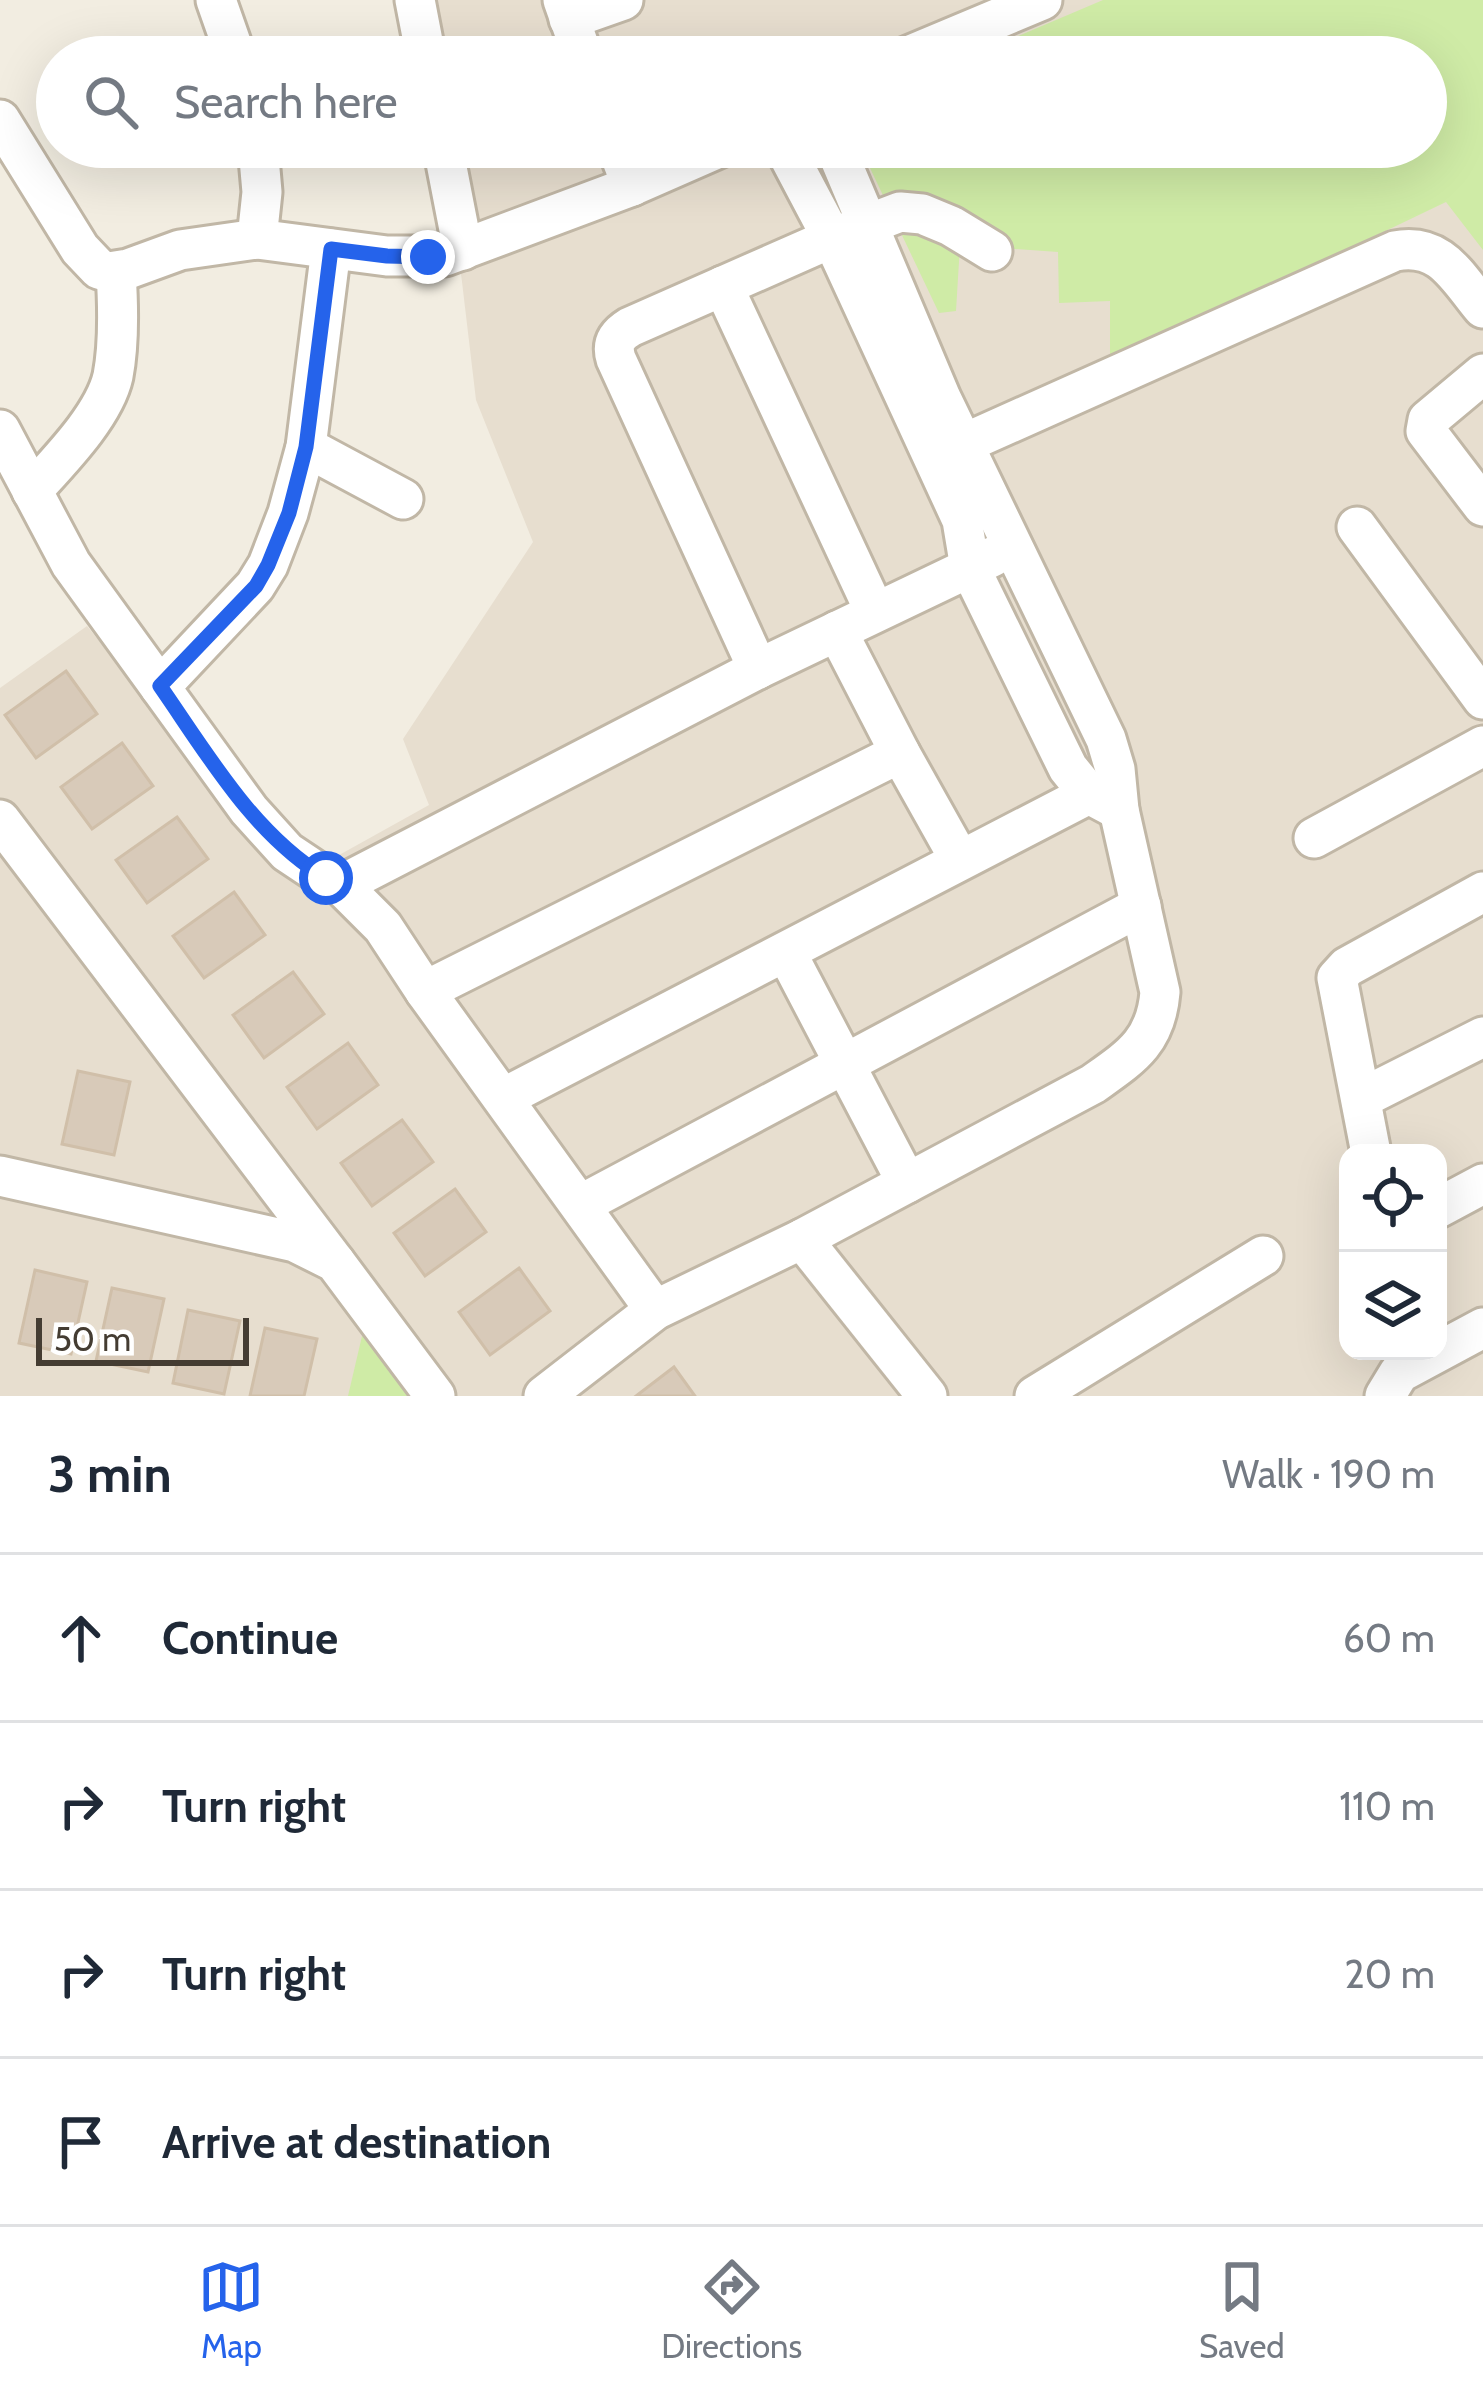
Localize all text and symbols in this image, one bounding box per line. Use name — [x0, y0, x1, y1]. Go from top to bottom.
search box — [36, 36, 1447, 168]
icon: search — [78, 69, 144, 135]
text: Search here — [174, 75, 398, 129]
route end — [401, 230, 455, 284]
route start — [299, 851, 353, 905]
map controls — [1339, 1144, 1447, 1360]
button: locate — [1339, 1144, 1447, 1252]
button: layers — [1339, 1252, 1447, 1360]
scale bar — [36, 1312, 249, 1365]
text: 50 m — [54, 1319, 131, 1359]
text: 3 min — [48, 1443, 172, 1505]
text: Walk · 190 m — [1222, 1450, 1435, 1498]
icon: ahead — [48, 1605, 114, 1671]
text: Continue — [162, 1611, 338, 1665]
text: 60 m — [1343, 1614, 1435, 1662]
icon: right — [48, 1773, 114, 1839]
text: Turn right — [162, 1779, 346, 1833]
text: 110 m — [1339, 1782, 1435, 1830]
icon: right — [48, 1941, 114, 2007]
text: Turn right — [162, 1947, 346, 2001]
text: 20 m — [1344, 1950, 1435, 1998]
icon: arrive — [48, 2109, 114, 2175]
text: Arrive at destination — [162, 2115, 551, 2169]
tab: Map — [198, 2254, 264, 2366]
tab: Directions — [661, 2254, 802, 2366]
tab: Saved — [1199, 2254, 1285, 2366]

